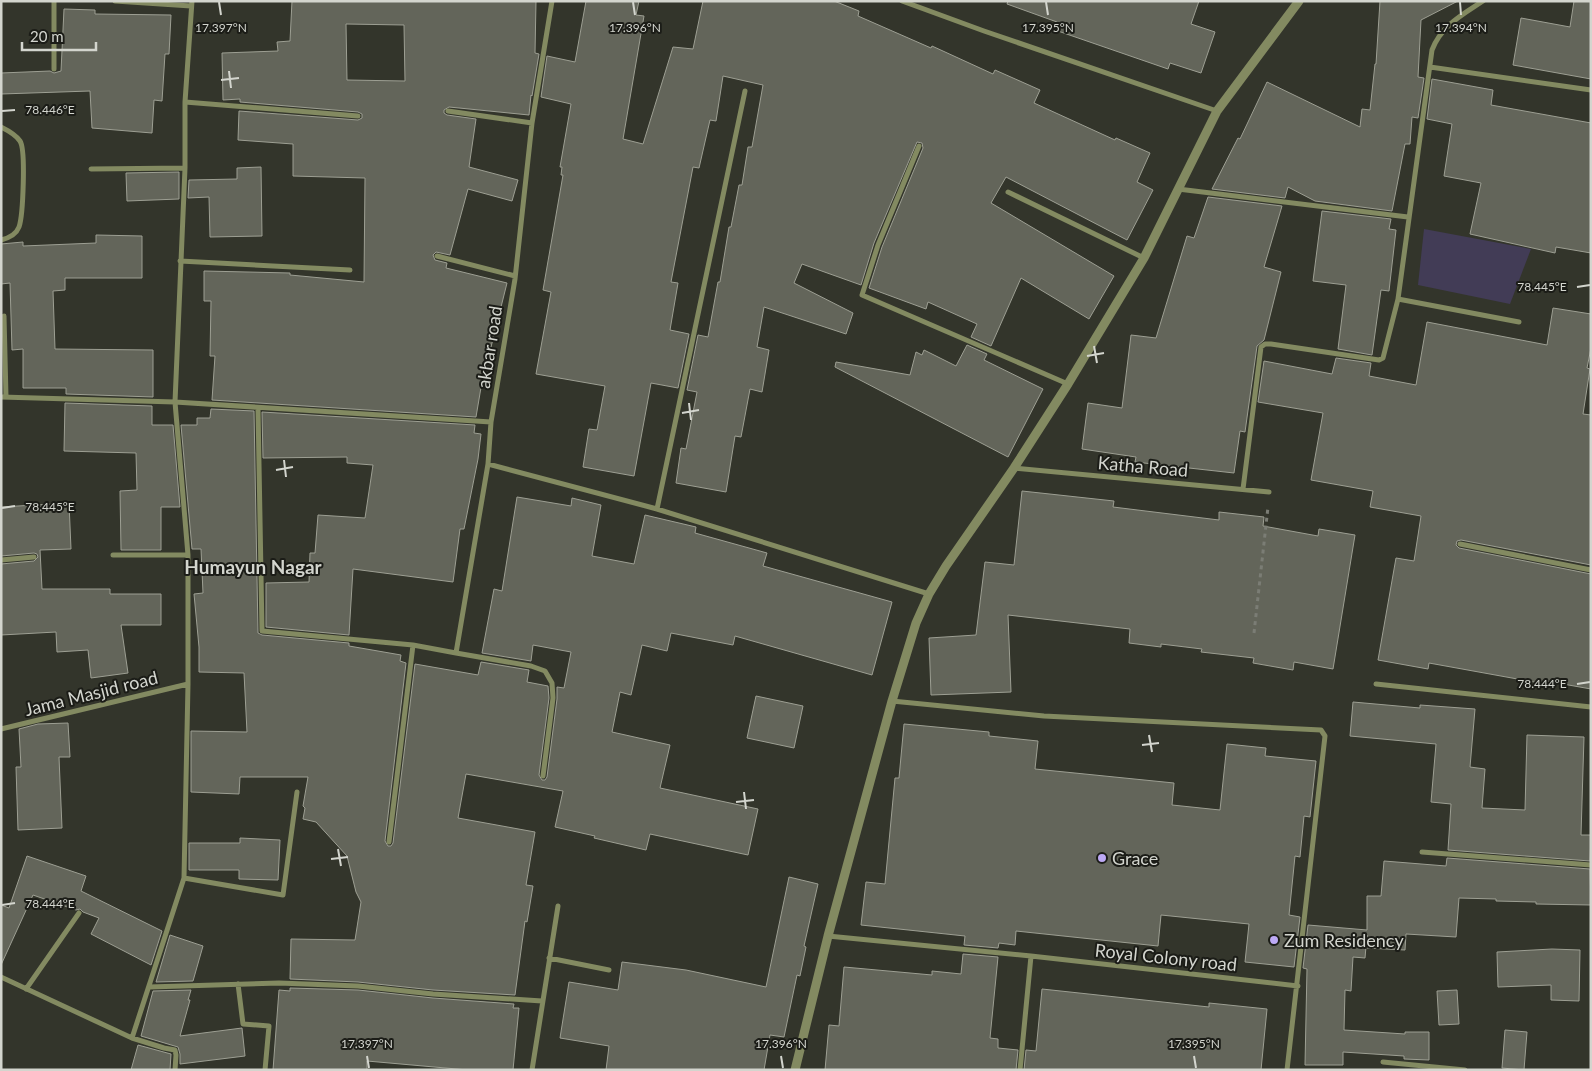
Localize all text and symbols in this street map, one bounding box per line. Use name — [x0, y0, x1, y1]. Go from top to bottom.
scale bar — [22, 20, 96, 52]
text: 17.397°N — [195, 20, 247, 35]
text: 17.396°N — [609, 20, 661, 35]
text: 17.395°N — [1022, 20, 1074, 35]
text: 17.394°N — [1435, 20, 1487, 35]
text: 20 m — [30, 27, 64, 45]
text: 78.446°E — [25, 102, 75, 117]
text: 78.445°E — [1517, 279, 1567, 294]
street label: akbar road — [472, 304, 506, 390]
street label: Katha Road — [1097, 451, 1189, 481]
text: 78.445°E — [25, 499, 75, 514]
district label: Humayun Nagar — [184, 555, 323, 578]
street label: Jama Masjid road — [22, 666, 160, 720]
text: 78.444°E — [1517, 676, 1567, 691]
place label: Grace — [1112, 847, 1158, 869]
marker: Grace — [1096, 852, 1108, 864]
text: 78.444°E — [25, 896, 75, 911]
place label: Zum Residency — [1284, 929, 1404, 951]
marker: Zum Residency — [1268, 934, 1280, 946]
street label: Royal Colony road — [1094, 939, 1238, 975]
text: 17.397°N — [341, 1036, 393, 1051]
text: 17.396°N — [755, 1036, 807, 1051]
text: 17.395°N — [1168, 1036, 1220, 1051]

